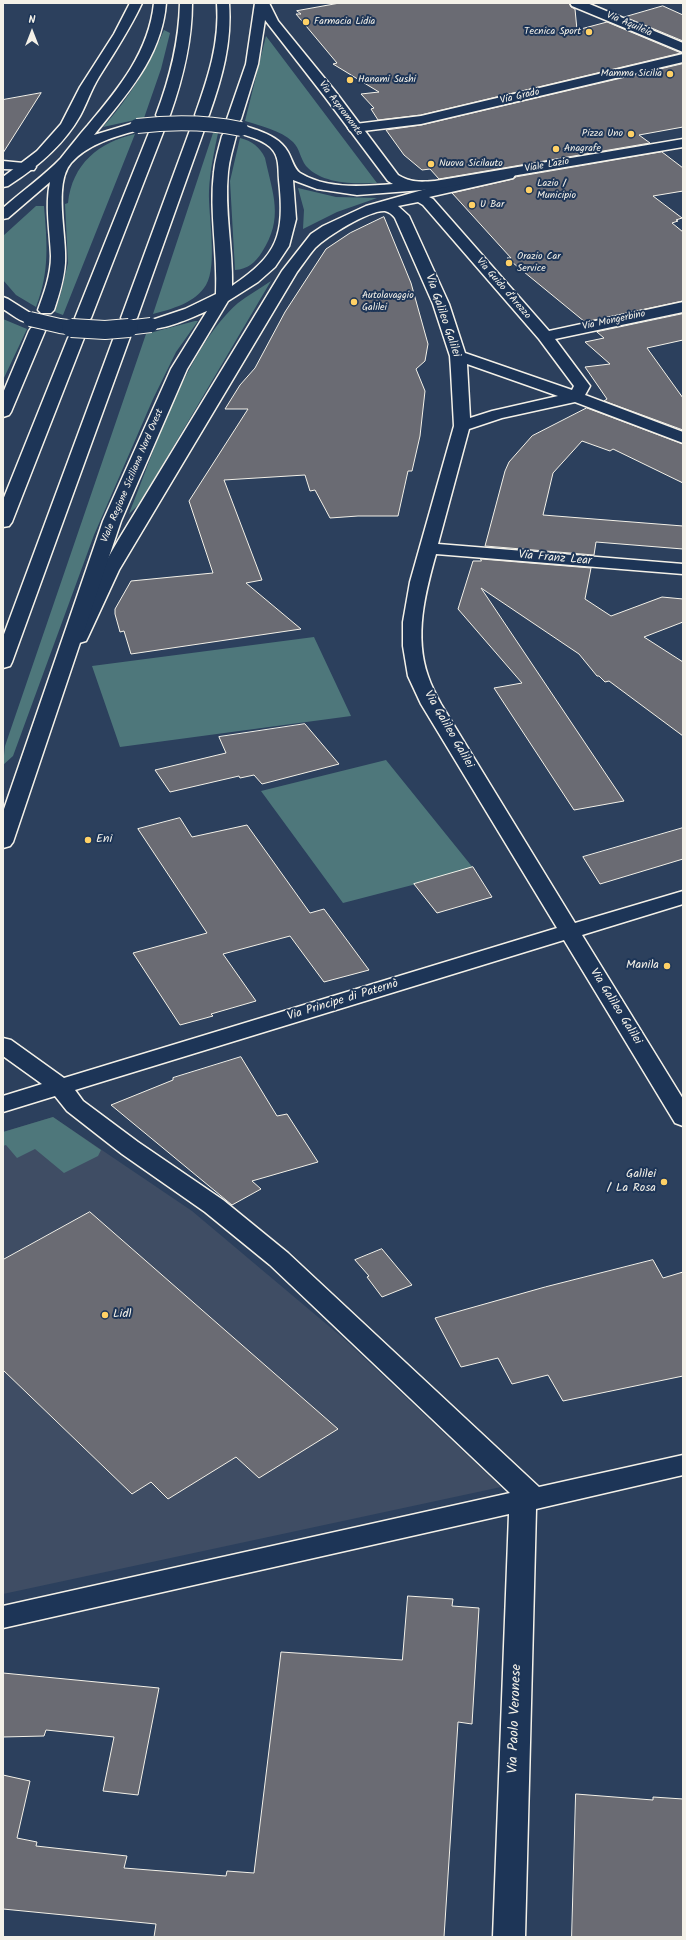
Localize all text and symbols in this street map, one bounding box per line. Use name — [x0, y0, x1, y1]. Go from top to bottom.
street label: Via Aquileia — [604, 10, 654, 40]
text: N — [29, 11, 35, 29]
north arrow — [12, 12, 52, 52]
place label: Farmacia Lidia — [314, 16, 375, 28]
marker: Farmacia Lidia — [301, 17, 311, 27]
place label: Tecnica Sport — [524, 26, 581, 38]
marker: Tecnica Sport — [584, 27, 594, 37]
place label: Mamma Sicilia — [601, 68, 662, 80]
marker: Mamma Sicilia — [665, 69, 675, 79]
place label: Hanami Sushi — [358, 74, 416, 86]
marker: Hanami Sushi — [345, 75, 355, 85]
street label: Via Aspromonte — [315, 79, 365, 139]
street label: Via Grado — [499, 87, 541, 107]
place label: Pizza Uno — [582, 128, 623, 140]
marker: Pizza Uno — [626, 129, 636, 139]
place label: Anagrafe — [564, 143, 601, 155]
marker: Anagrafe — [551, 144, 561, 154]
street label: Viale Lazio — [524, 156, 570, 176]
place label: Nuova Sicilauto — [439, 158, 503, 170]
marker: Nuova Sicilauto — [426, 159, 436, 169]
place label: Lazio / Municipio — [537, 178, 576, 202]
marker: Lazio / Municipio — [524, 185, 534, 195]
place label: U Bar — [480, 199, 504, 211]
marker: U Bar — [467, 200, 477, 210]
place label: Orazio Car Service — [517, 251, 560, 274]
street label: Via Guido d'Arezzo — [473, 256, 533, 322]
marker: Orazio Car Service — [504, 258, 514, 268]
street label: Via Galileo Galilei — [421, 273, 463, 359]
place label: Autolavaggio Galilei — [362, 290, 414, 314]
marker: Autolavaggio Galilei — [349, 297, 359, 307]
street label: Via Mongerbino — [581, 308, 647, 334]
street label: Viale Regione Siciliana Nord Ovest — [99, 407, 167, 545]
street label: Via Franz Lear — [518, 549, 592, 569]
street label: Via Galileo Galilei — [420, 689, 476, 771]
place label: Eni — [96, 833, 112, 847]
marker: Eni — [83, 835, 93, 845]
place label: Manila — [626, 959, 659, 973]
marker: Manila — [662, 961, 672, 971]
street label: Via Galileo Galilei — [586, 966, 644, 1048]
street label: Via Principe di Paternò — [286, 977, 400, 1025]
place label: Galilei / La Rosa — [607, 1168, 656, 1196]
marker: Galilei / La Rosa — [659, 1177, 669, 1187]
place label: Lidl — [113, 1308, 131, 1322]
marker: Lidl — [100, 1310, 110, 1320]
street label: Via Paolo Veronese — [506, 1664, 526, 1774]

